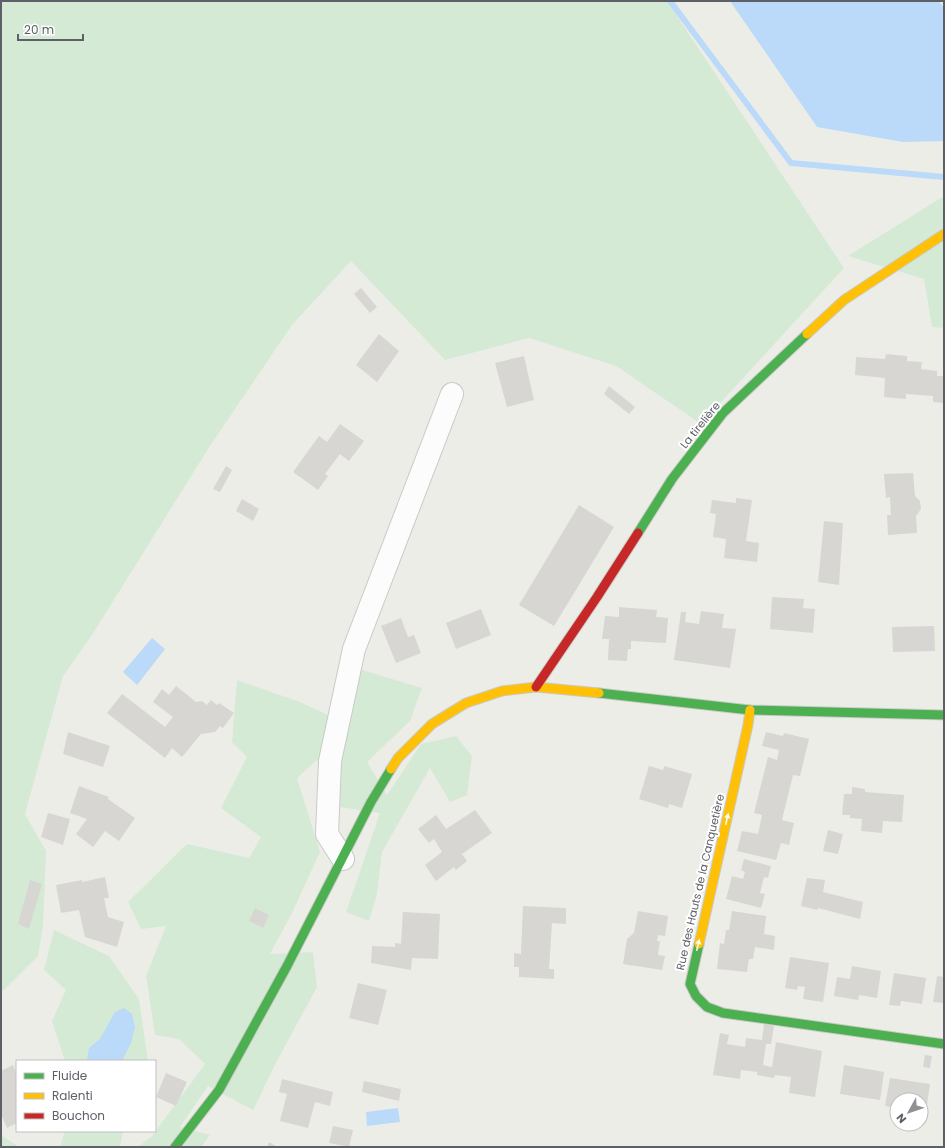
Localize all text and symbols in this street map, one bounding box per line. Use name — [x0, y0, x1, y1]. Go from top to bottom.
scale bar — [18, 16, 83, 42]
text: 20 m — [24, 21, 54, 38]
street label: La tirelière — [676, 398, 724, 452]
street label: Rue des Hauts de la Canquetière — [672, 792, 728, 972]
one-way arrow — [724, 812, 730, 824]
one-way arrow — [696, 939, 702, 952]
legend — [16, 1060, 156, 1132]
text: Fluide — [52, 1067, 87, 1084]
text: Ralenti — [52, 1087, 93, 1104]
north arrow — [889, 1092, 929, 1132]
text: Bouchon — [52, 1107, 105, 1124]
text: N — [893, 1110, 910, 1127]

